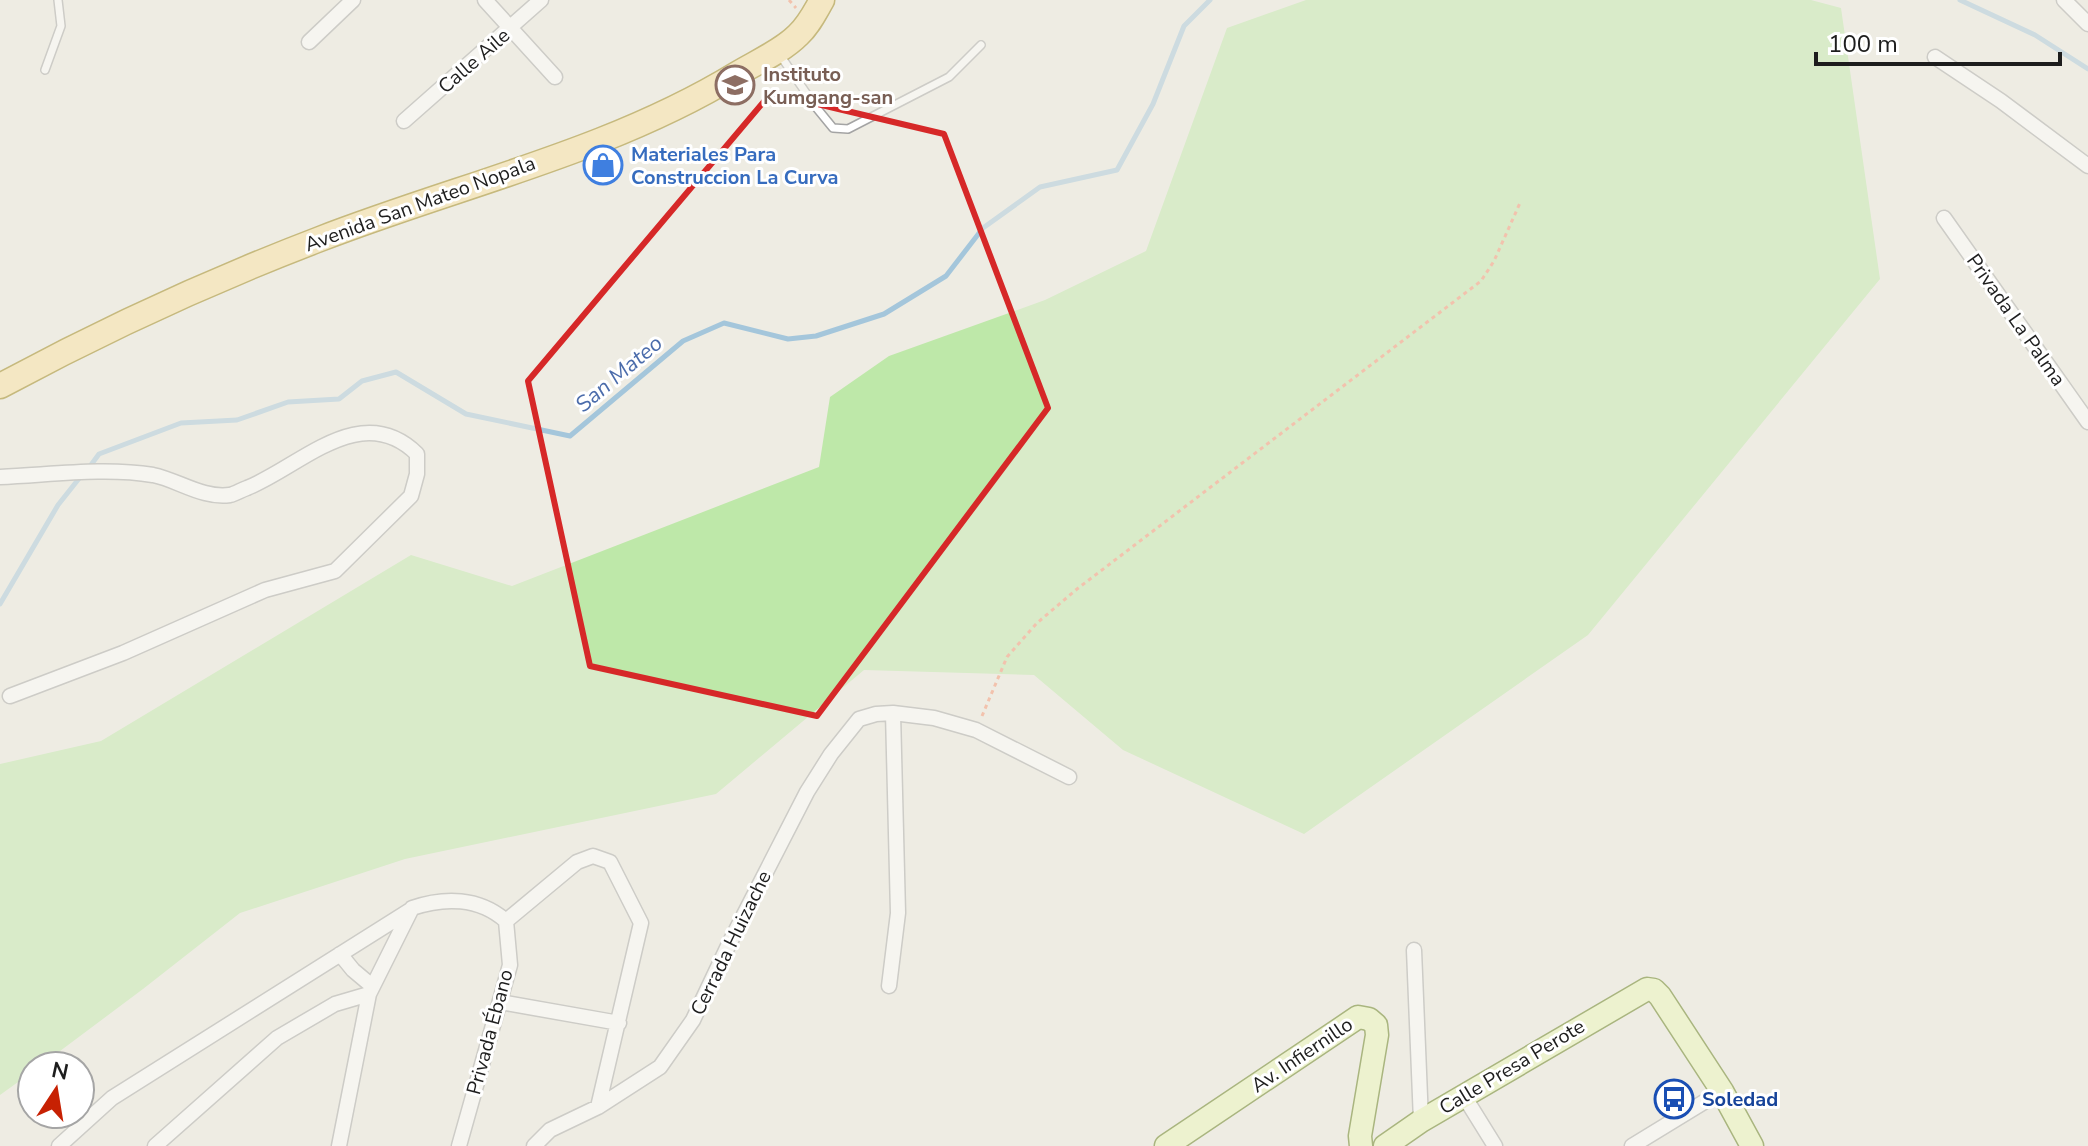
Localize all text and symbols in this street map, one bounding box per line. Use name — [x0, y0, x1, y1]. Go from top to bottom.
scale bar — [1816, 16, 2060, 66]
street label: Calle Aile — [432, 22, 516, 100]
text: 100 m — [1828, 28, 1898, 60]
place label: Instituto Kumgang-san — [763, 61, 893, 111]
school or university icon: Instituto Kumgang-san — [714, 64, 756, 106]
place label: Materiales Para Construccion La Curva — [631, 141, 838, 191]
shop icon: Materiales Para Construccion La Curva — [582, 144, 624, 186]
street label: Avenida San Mateo Nopala — [301, 150, 539, 258]
street label: Privada La Palma — [1960, 249, 2072, 391]
water label: San Mateo — [569, 329, 669, 419]
street label: Cerrada Huizache — [684, 866, 778, 1020]
street label: Privada Ébano — [460, 966, 520, 1098]
street label: Av. Infiernillo — [1246, 1011, 1358, 1099]
street label: Calle Presa Perote — [1434, 1013, 1590, 1121]
north arrow — [16, 1050, 96, 1130]
text: N — [49, 1055, 71, 1088]
bus stop icon: Soledad — [1653, 1078, 1695, 1120]
place label: Soledad — [1702, 1086, 1778, 1113]

